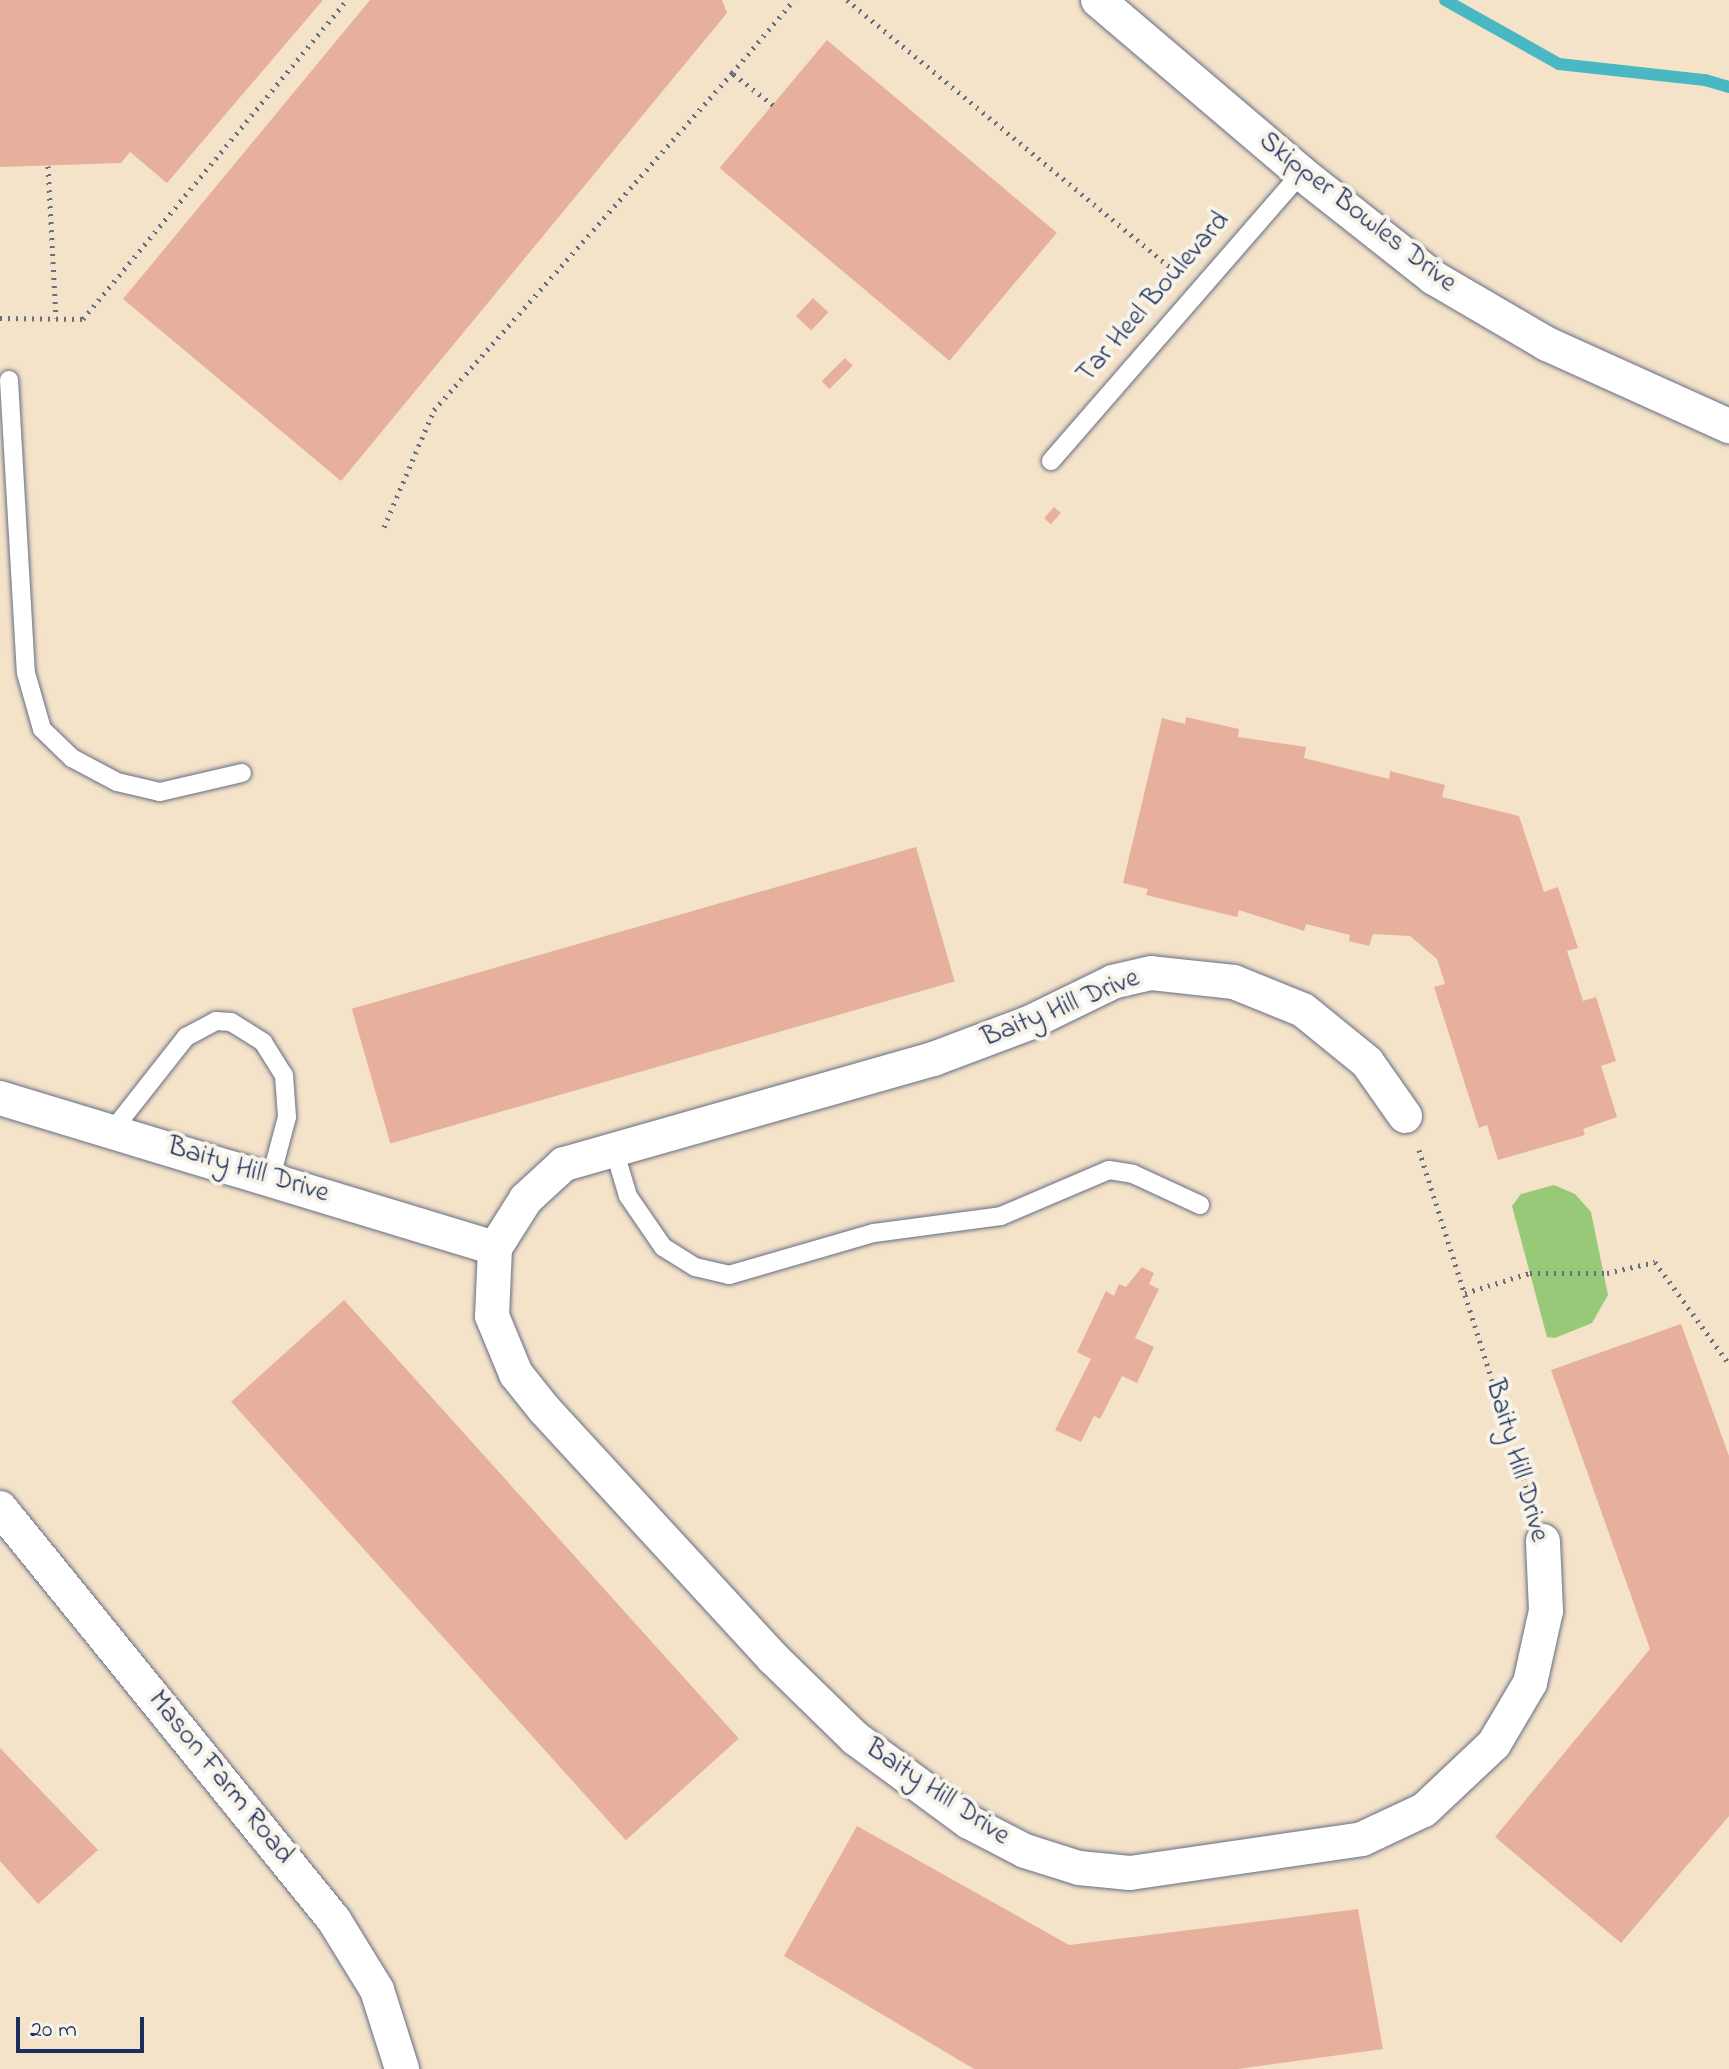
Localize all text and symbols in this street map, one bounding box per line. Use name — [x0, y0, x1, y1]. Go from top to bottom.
street label: Skipper Bowles Drive — [1251, 125, 1463, 301]
street label: Tar Heel Boulevard — [1070, 205, 1238, 391]
street label: Baity Hill Drive — [977, 962, 1145, 1056]
street label: Baity Hill Drive — [163, 1130, 333, 1212]
street label: Baity Hill Drive — [1477, 1376, 1555, 1546]
street label: Mason Farm Road — [140, 1685, 300, 1871]
street label: Baity Hill Drive — [858, 1732, 1016, 1854]
scale bar — [20, 2001, 148, 2051]
text: 20 m — [30, 2013, 77, 2048]

